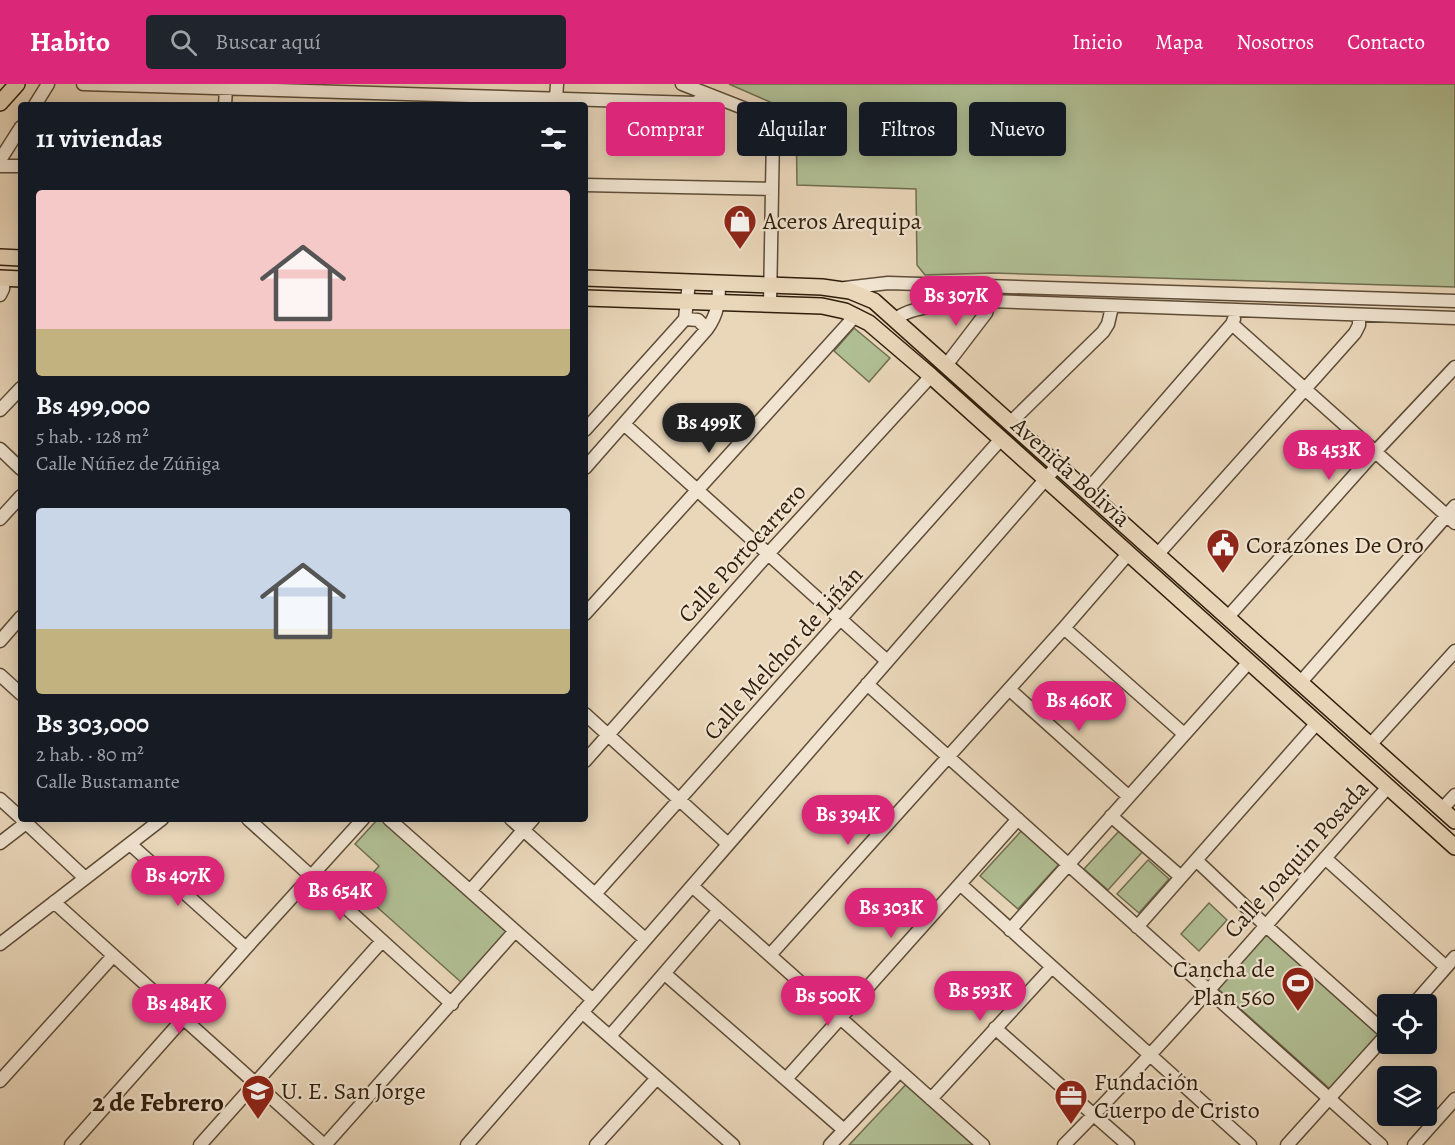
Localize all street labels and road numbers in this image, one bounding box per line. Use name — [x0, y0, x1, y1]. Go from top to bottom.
street label: Avenida Bolivia — [1004, 409, 1138, 535]
street label: Calle Portocarrero — [671, 476, 813, 630]
street label: Calle Melchor de Liñán — [696, 559, 870, 747]
street label: Calle Joaquin Posada — [1216, 772, 1376, 945]

